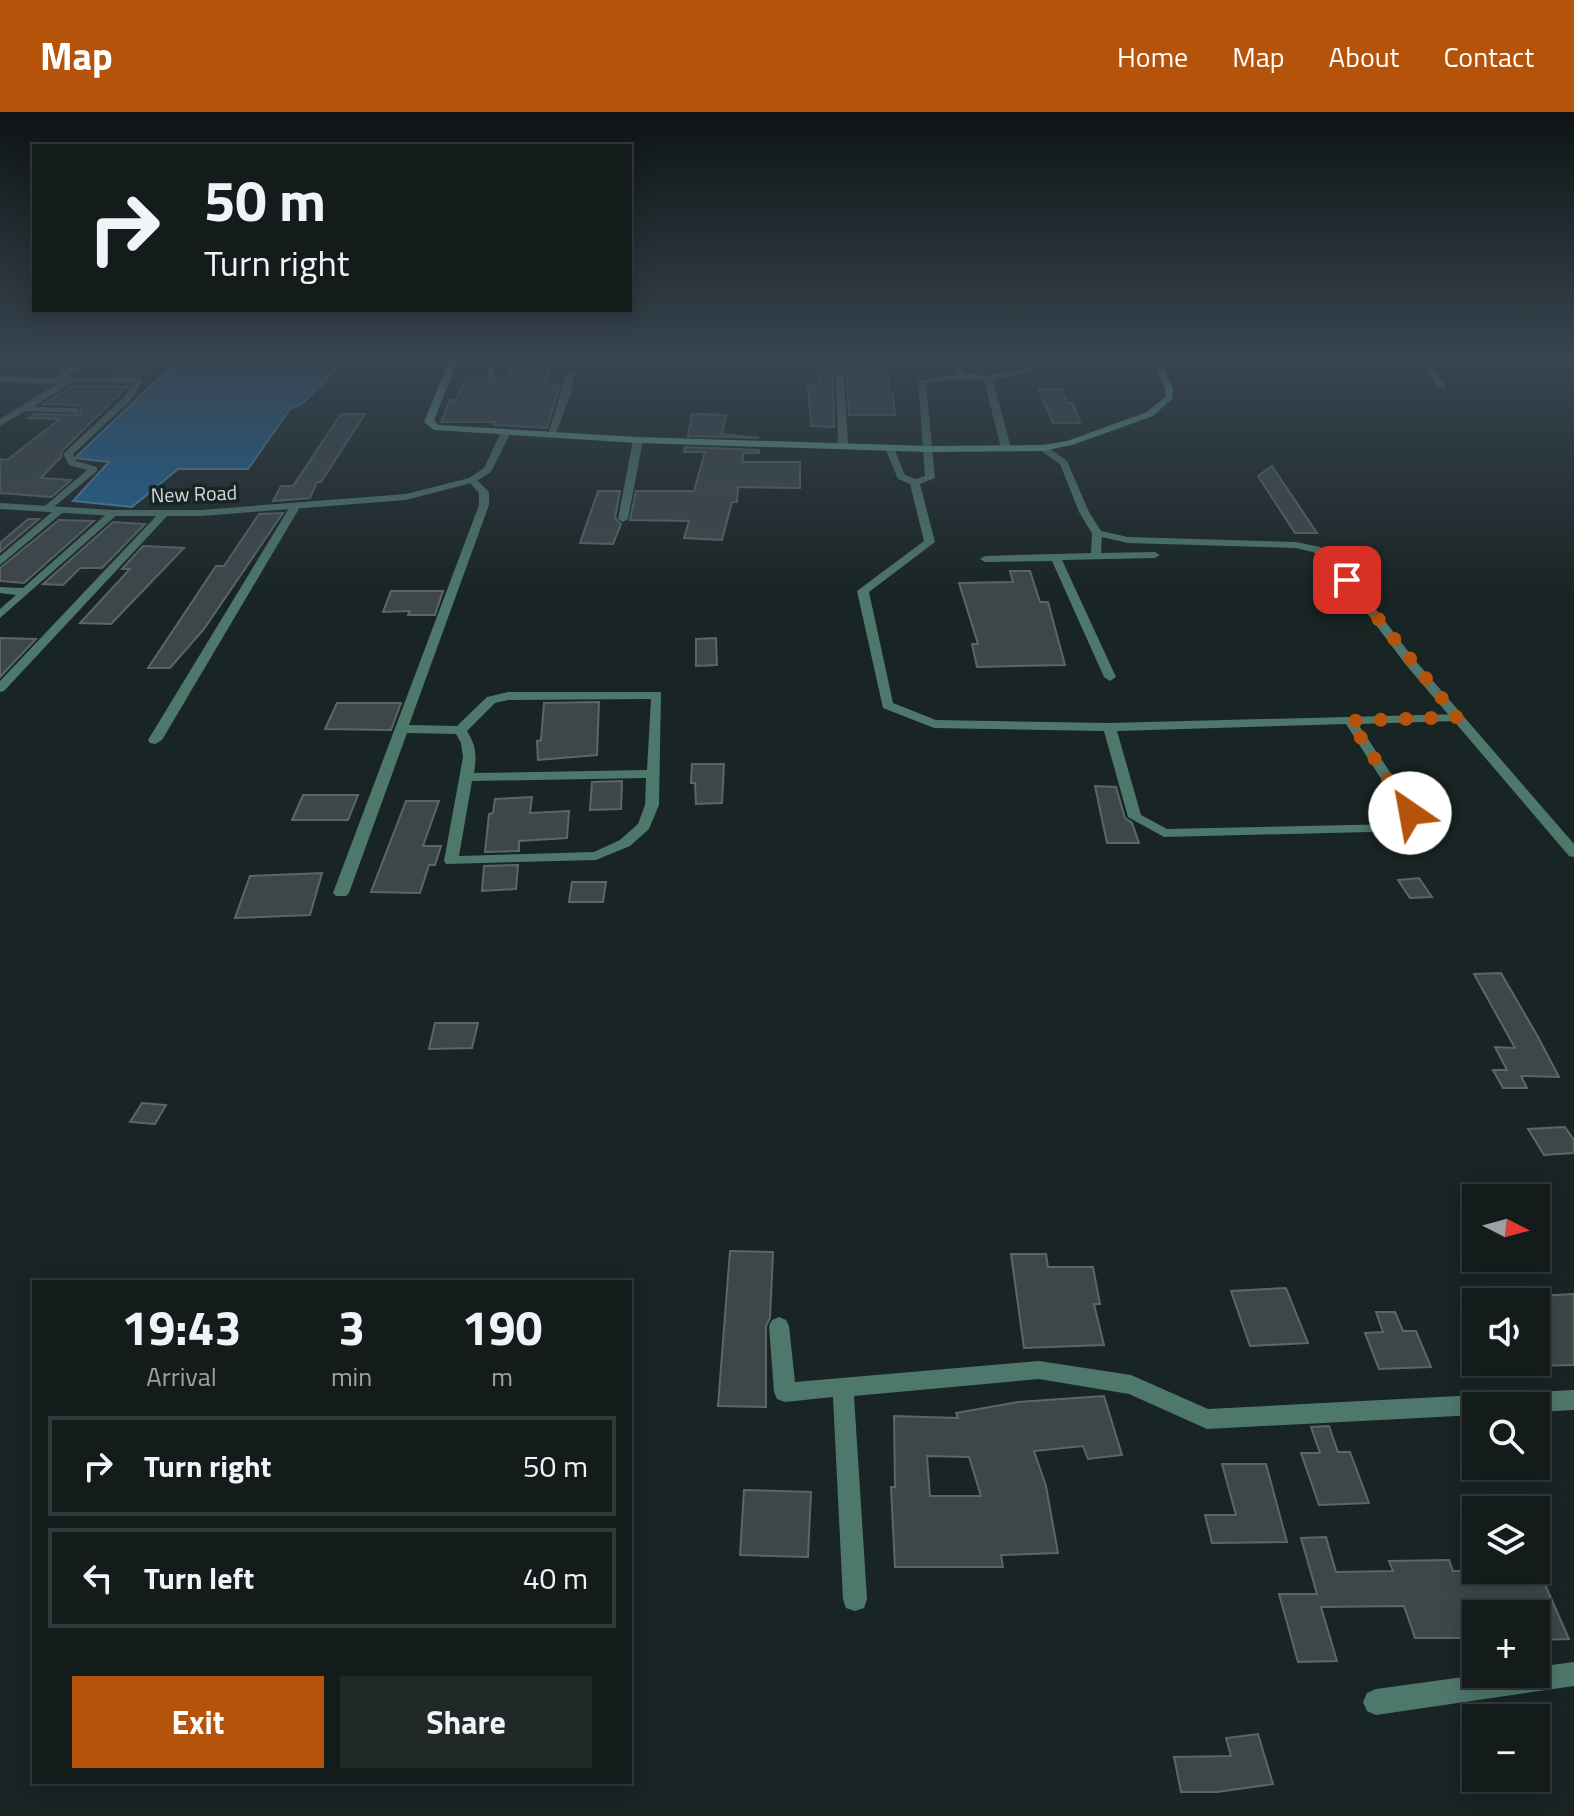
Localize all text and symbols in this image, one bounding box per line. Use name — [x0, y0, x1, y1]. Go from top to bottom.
text: Map — [40, 27, 113, 85]
text: Home — [1117, 35, 1188, 78]
text: Map — [1232, 35, 1285, 78]
text: About — [1329, 35, 1399, 78]
text: Contact — [1443, 35, 1534, 78]
text: 50 m — [204, 158, 326, 243]
icon: right — [72, 176, 176, 280]
text: Turn right — [204, 235, 349, 290]
street label: New Road — [150, 477, 238, 510]
pin — [1313, 546, 1381, 614]
icon: arrive — [1325, 558, 1369, 602]
position arrow — [1368, 771, 1452, 855]
north arrow — [1462, 1184, 1550, 1272]
map controls — [1462, 1184, 1550, 1792]
button: sound — [1462, 1288, 1550, 1376]
text: 19:43 — [122, 1291, 241, 1364]
text: 3 — [338, 1291, 365, 1364]
text: 190 — [462, 1291, 542, 1364]
text: Arrival — [146, 1357, 217, 1396]
text: min — [331, 1357, 372, 1396]
text: m — [491, 1357, 513, 1396]
button: search — [1462, 1392, 1550, 1480]
text: Turn right — [144, 1443, 272, 1489]
text: 50 m — [523, 1443, 588, 1489]
icon: right — [76, 1444, 120, 1488]
button: layers — [1462, 1496, 1550, 1584]
text: Turn left — [144, 1555, 254, 1601]
text: 40 m — [523, 1555, 588, 1601]
icon: left — [76, 1556, 120, 1600]
button: + — [1462, 1600, 1550, 1688]
button: Exit — [72, 1676, 324, 1768]
button: Share — [340, 1676, 592, 1768]
button: − — [1462, 1704, 1550, 1792]

